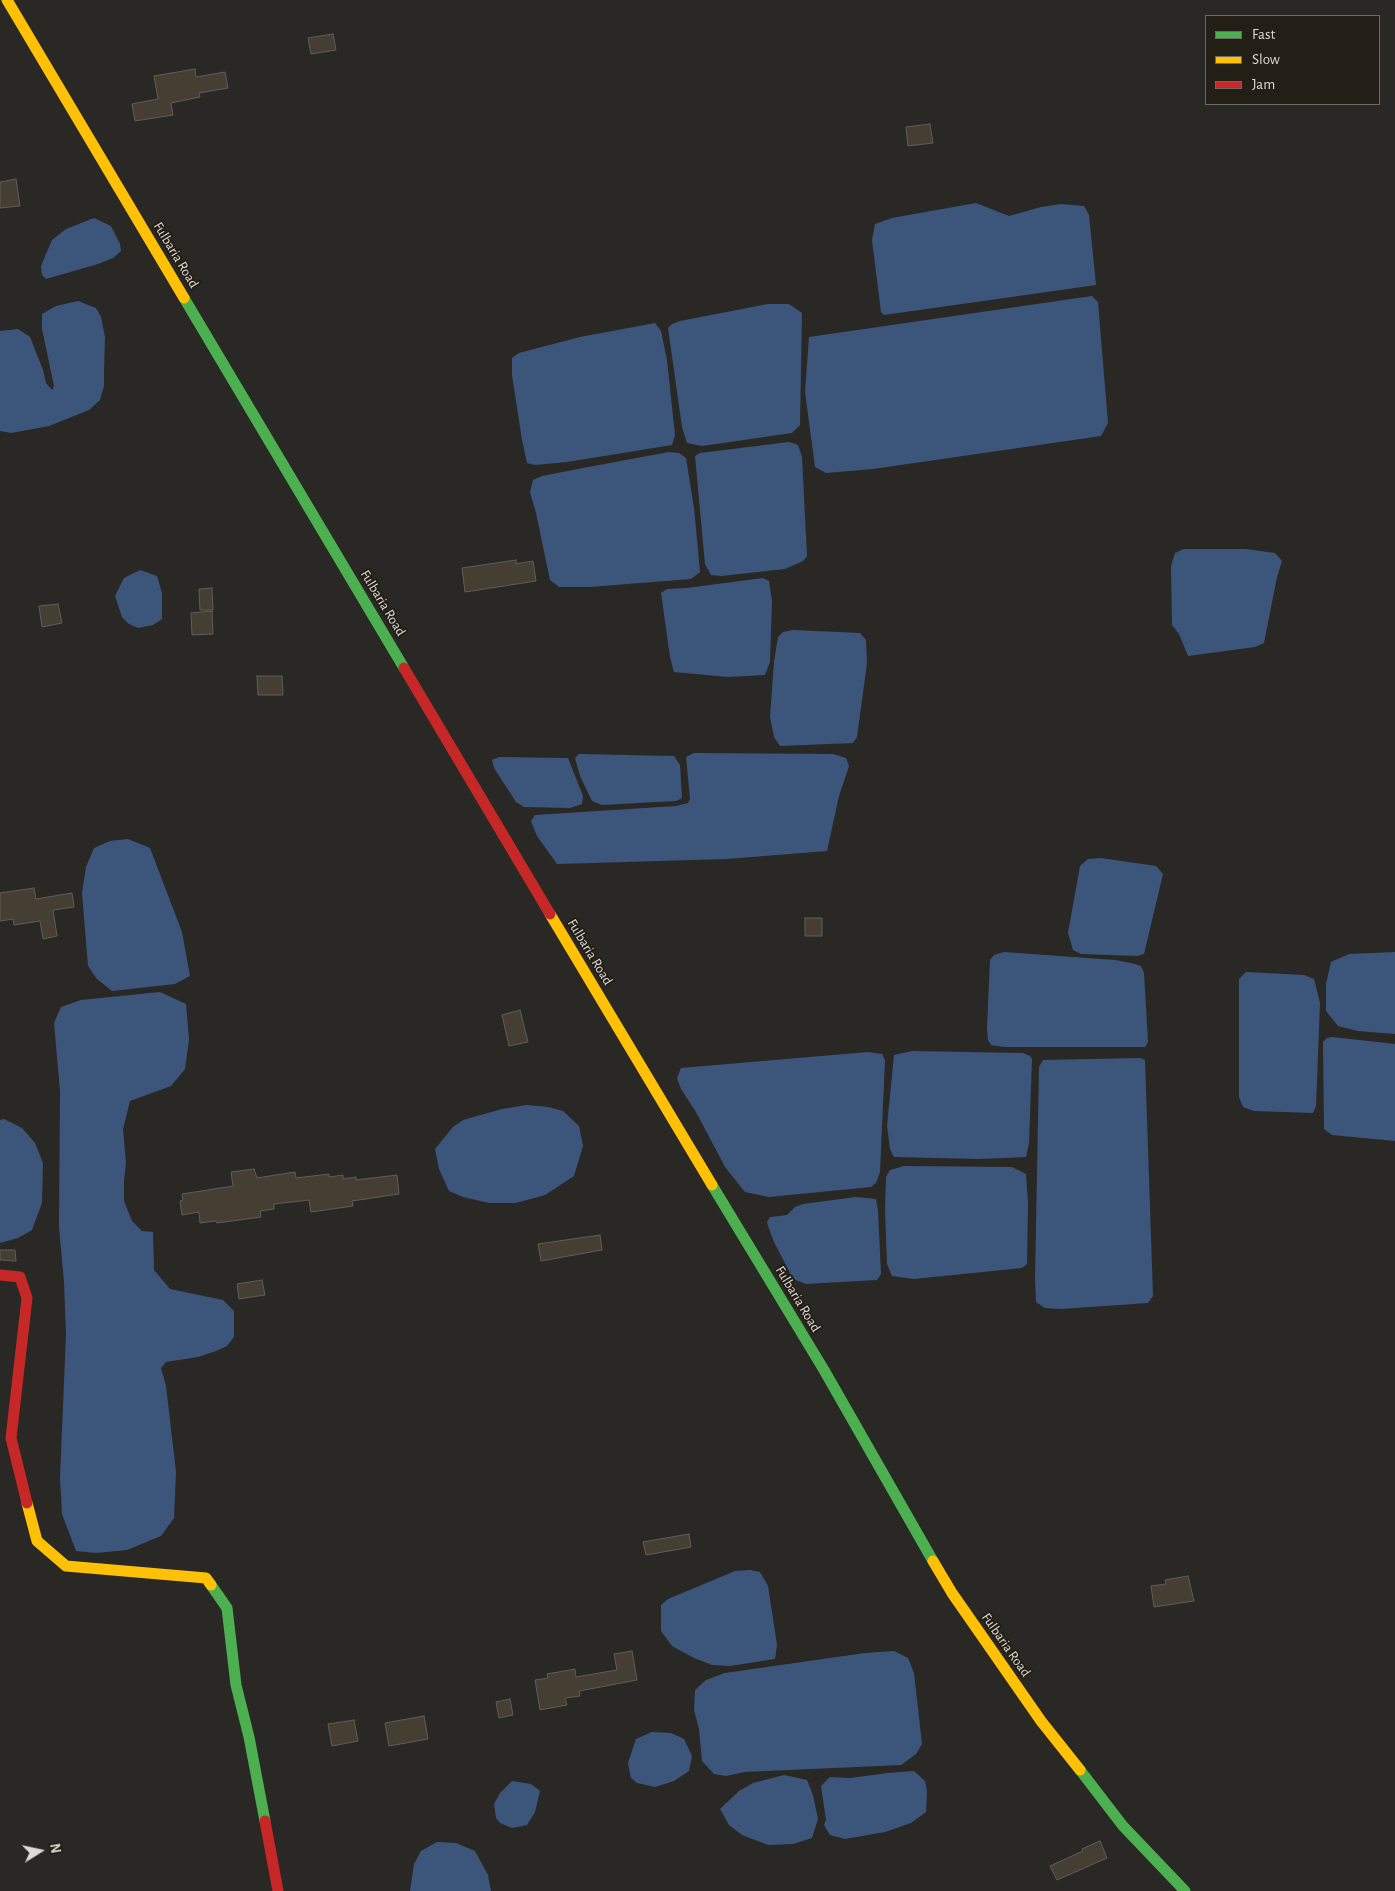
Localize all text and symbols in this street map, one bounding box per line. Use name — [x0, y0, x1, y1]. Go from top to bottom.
legend — [1205, 15, 1380, 105]
text: Fast — [1252, 27, 1275, 42]
text: Slow — [1252, 52, 1280, 67]
text: Jam — [1252, 77, 1275, 92]
street label: Fulbaria Road — [150, 219, 202, 291]
street label: Fulbaria Road — [357, 567, 409, 639]
street label: Fulbaria Road — [564, 916, 616, 988]
street label: Fulbaria Road — [772, 1263, 824, 1335]
street label: Fulbaria Road — [978, 1610, 1034, 1680]
north arrow — [15, 1826, 65, 1876]
text: N — [47, 1842, 63, 1854]

